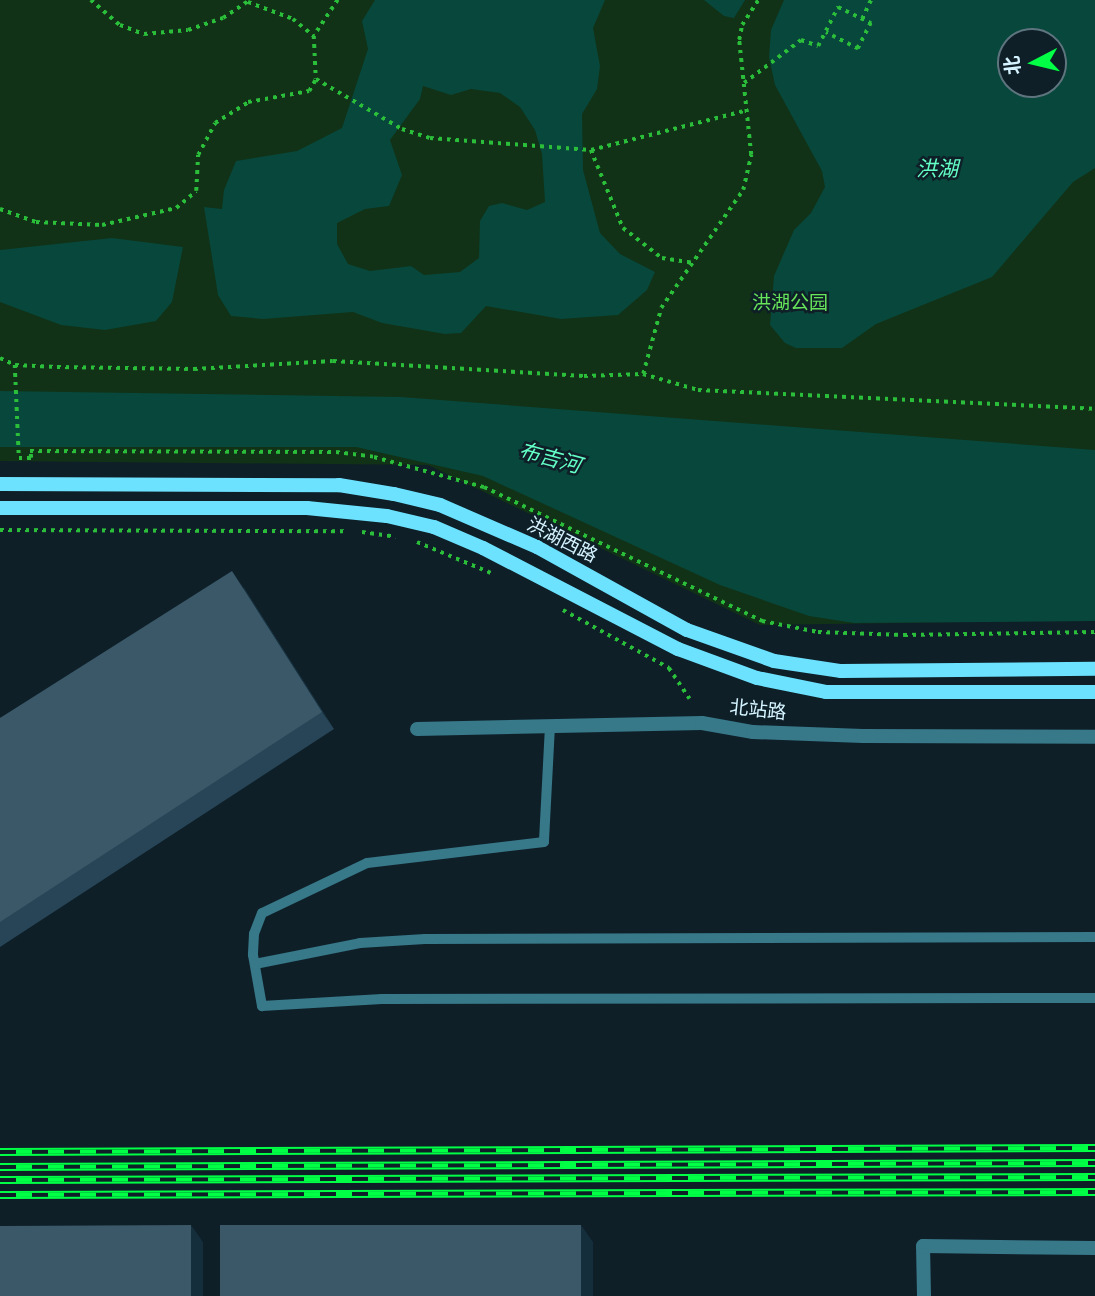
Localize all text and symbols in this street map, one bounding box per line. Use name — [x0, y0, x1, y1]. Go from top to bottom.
north arrow — [997, 28, 1067, 98]
text: 北 — [1000, 55, 1025, 76]
water label: 洪湖 — [916, 156, 958, 182]
park label: 洪湖公园 — [752, 292, 828, 314]
water label: 布吉河 — [516, 438, 584, 478]
street label: 洪湖西路 — [523, 513, 601, 567]
street label: 北站路 — [728, 696, 788, 724]

